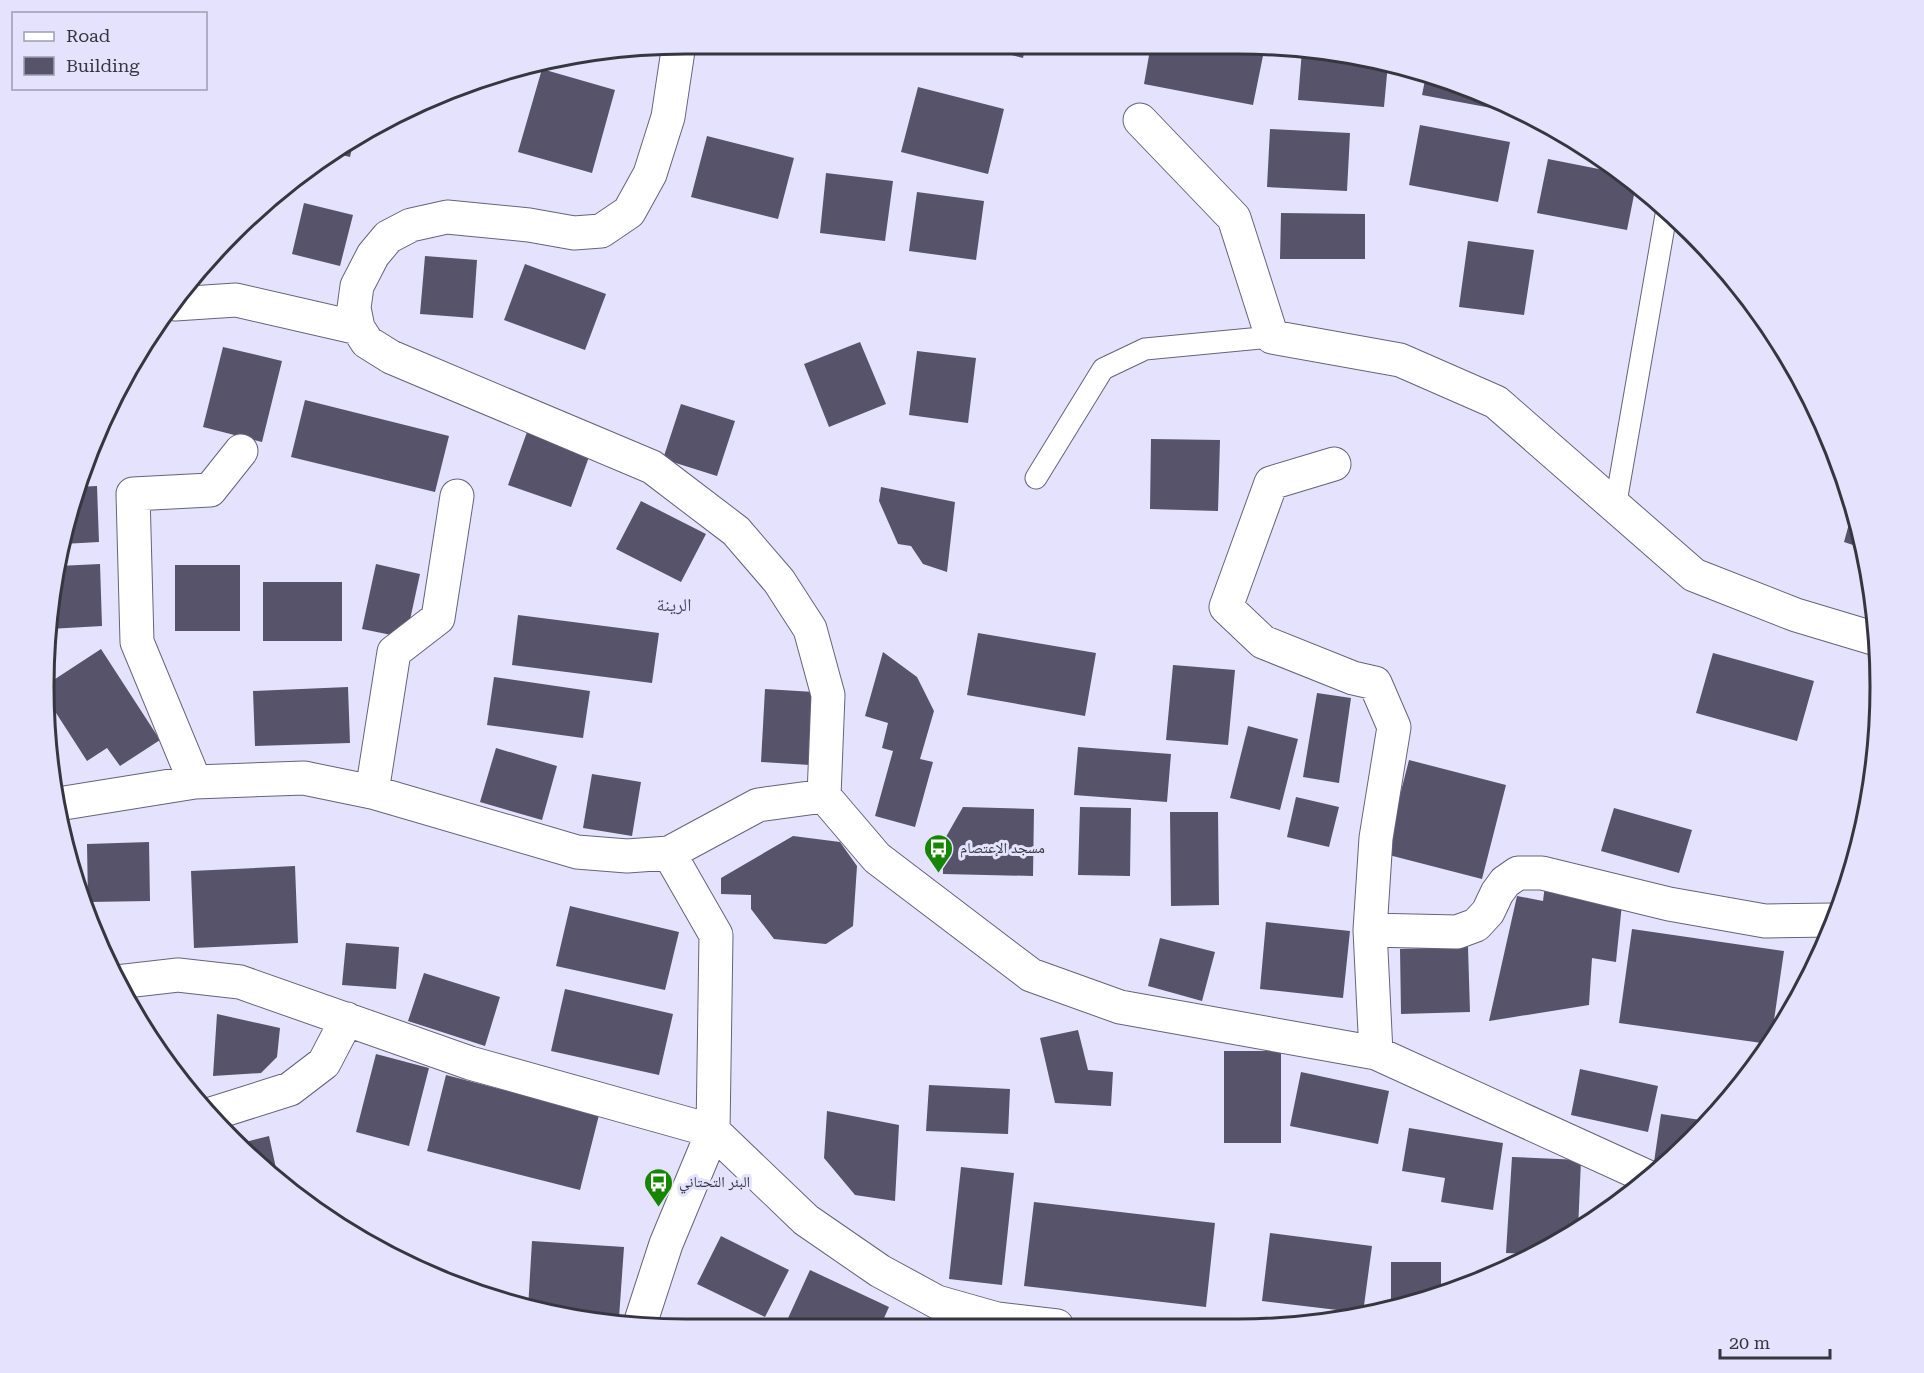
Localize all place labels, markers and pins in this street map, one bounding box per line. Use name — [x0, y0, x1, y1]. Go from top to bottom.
bus stop icon: مسجد الإعتصام — [923, 832, 955, 874]
place label: مسجد الإعتصام — [960, 839, 1045, 858]
bus stop icon: البئر التحتاني — [642, 1166, 674, 1208]
place label: البئر التحتاني — [679, 1173, 750, 1194]

